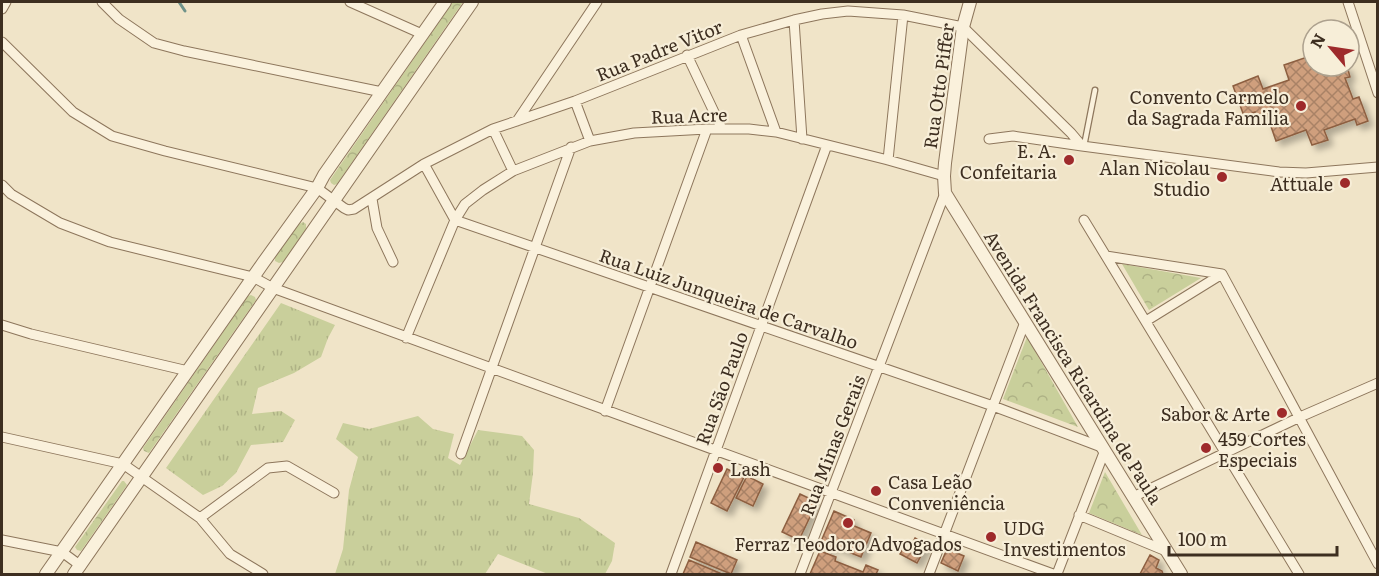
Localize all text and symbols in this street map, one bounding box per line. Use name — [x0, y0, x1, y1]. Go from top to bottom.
street label: Rua Padre Vitor — [592, 12, 727, 88]
north arrow — [1301, 18, 1361, 78]
street label: Rua Otto Piffer — [916, 21, 960, 151]
text: N — [1303, 29, 1331, 52]
place label: Convento Carmelo da Sagrada Familia — [1127, 83, 1289, 131]
marker: Convento Carmelo da Sagrada Familia — [1294, 99, 1308, 113]
street label: Rua Acre — [650, 100, 728, 130]
place label: E. A. Confeitaria — [960, 137, 1057, 185]
marker: E. A. Confeitaria — [1062, 153, 1076, 167]
place label: Alan Nicolau Studio — [1099, 154, 1210, 202]
marker: Alan Nicolau Studio — [1215, 170, 1229, 184]
place label: Attuale — [1270, 170, 1333, 197]
marker: Attuale — [1338, 176, 1352, 190]
street label: Avenida Francisca Ricardina de Paula — [978, 225, 1170, 509]
street label: Rua Luiz Junqueira de Carvalho — [596, 241, 862, 355]
street label: Rua São Paulo — [688, 327, 754, 449]
street label: Rua Minas Gerais — [793, 371, 871, 519]
place label: Sabor & Arte — [1161, 400, 1270, 427]
marker: Sabor & Arte — [1275, 406, 1289, 420]
place label: 459 Cortes Especiais — [1218, 425, 1306, 473]
marker: 459 Cortes Especiais — [1199, 441, 1213, 455]
place label: Lash — [730, 455, 771, 482]
marker: Lash — [711, 461, 725, 475]
place label: Casa Leão Conveniência — [888, 468, 1005, 516]
marker: Casa Leão Conveniência — [869, 484, 883, 498]
place label: UDG Investimentos — [1003, 514, 1126, 562]
marker: Ferraz Teodoro Advogados — [841, 516, 855, 530]
scale bar — [1169, 519, 1337, 557]
text: 100 m — [1178, 525, 1227, 552]
place label: Ferraz Teodoro Advogados — [734, 530, 962, 557]
marker: UDG Investimentos — [984, 530, 998, 544]

